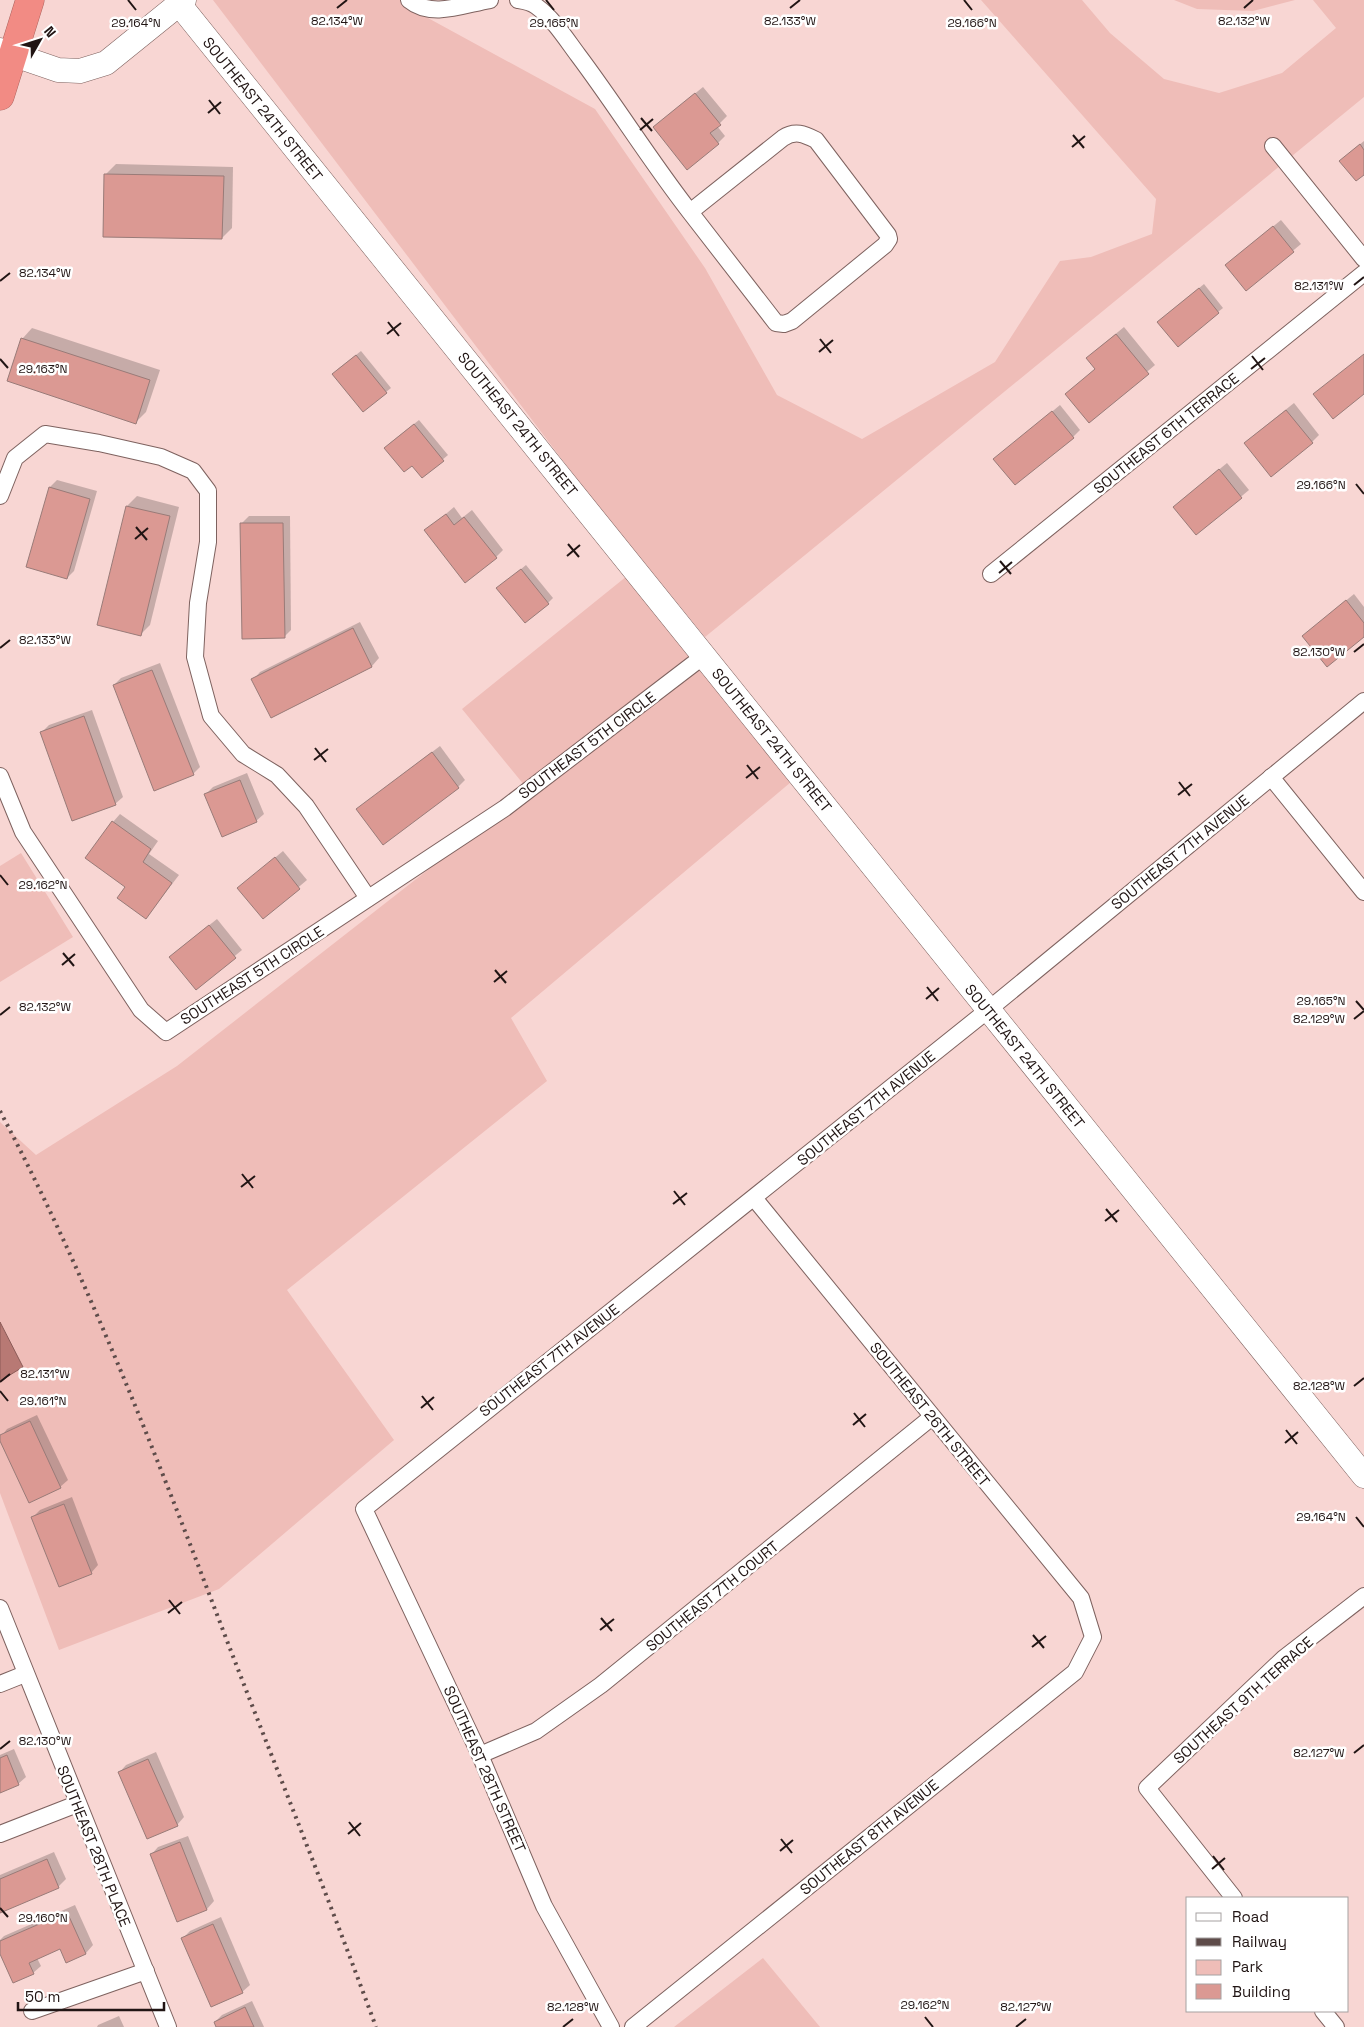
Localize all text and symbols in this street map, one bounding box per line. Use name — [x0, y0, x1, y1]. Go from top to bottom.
text: 82.134°W — [311, 13, 364, 29]
text: 82.133°W — [764, 13, 816, 29]
text: 82.132°W — [1218, 13, 1270, 29]
north arrow — [15, 15, 65, 65]
text: 29.164°N — [111, 15, 161, 31]
text: 29.165°N — [529, 15, 579, 31]
text: 29.166°N — [947, 15, 997, 31]
text: N — [40, 23, 60, 41]
street label: SOUTHEAST 24TH STREET — [199, 33, 327, 185]
text: 82.134°W — [19, 265, 72, 281]
text: 82.131°W — [1294, 278, 1344, 294]
street label: SOUTHEAST 24TH STREET — [454, 348, 582, 500]
text: 29.163°N — [18, 361, 68, 377]
street label: SOUTHEAST 6TH TERRACE — [1089, 368, 1243, 498]
text: 29.166°N — [1296, 477, 1346, 493]
text: 82.133°W — [19, 632, 71, 648]
text: 82.130°W — [1293, 644, 1346, 660]
street label: SOUTHEAST 24TH STREET — [708, 664, 836, 816]
street label: SOUTHEAST 5TH CIRCLE — [514, 687, 660, 803]
street label: SOUTHEAST 7TH AVENUE — [1107, 790, 1253, 914]
text: 29.162°N — [18, 877, 68, 893]
street label: SOUTHEAST 5TH CIRCLE — [177, 921, 327, 1029]
street label: SOUTHEAST 24TH STREET — [961, 980, 1089, 1132]
text: 29.165°N — [1296, 993, 1346, 1009]
text: 82.132°W — [19, 999, 71, 1015]
text: 82.129°W — [1293, 1011, 1345, 1027]
street label: SOUTHEAST 7TH AVENUE — [793, 1046, 939, 1170]
street label: SOUTHEAST 7TH AVENUE — [475, 1299, 623, 1421]
street label: SOUTHEAST 26TH STREET — [866, 1338, 994, 1490]
text: 82.131°W — [20, 1366, 70, 1382]
text: 82.128°W — [1293, 1378, 1346, 1394]
text: 29.161°N — [20, 1393, 66, 1409]
text: 29.164°N — [1296, 1509, 1346, 1525]
street label: SOUTHEAST 7TH COURT — [642, 1536, 782, 1655]
street label: SOUTHEAST 9TH TERRACE — [1169, 1632, 1317, 1768]
street label: SOUTHEAST 28TH STREET — [440, 1683, 530, 1855]
text: 82.130°W — [19, 1733, 72, 1749]
text: 82.127°W — [1293, 1745, 1345, 1761]
street label: SOUTHEAST 28TH PLACE — [53, 1763, 135, 1929]
street label: SOUTHEAST 8TH AVENUE — [796, 1775, 942, 1899]
legend — [1186, 1897, 1349, 2012]
text: Road — [1232, 1907, 1269, 1926]
text: 29.160°N — [18, 1910, 68, 1926]
text: Railway — [1232, 1932, 1287, 1951]
text: Park — [1232, 1957, 1263, 1976]
scale bar — [18, 1980, 164, 2012]
text: Building — [1232, 1982, 1291, 2001]
text: 50 m — [25, 1987, 60, 2006]
text: 29.162°N — [900, 1997, 950, 2013]
text: 82.128°W — [547, 1999, 600, 2015]
text: 82.127°W — [1000, 1999, 1052, 2015]

